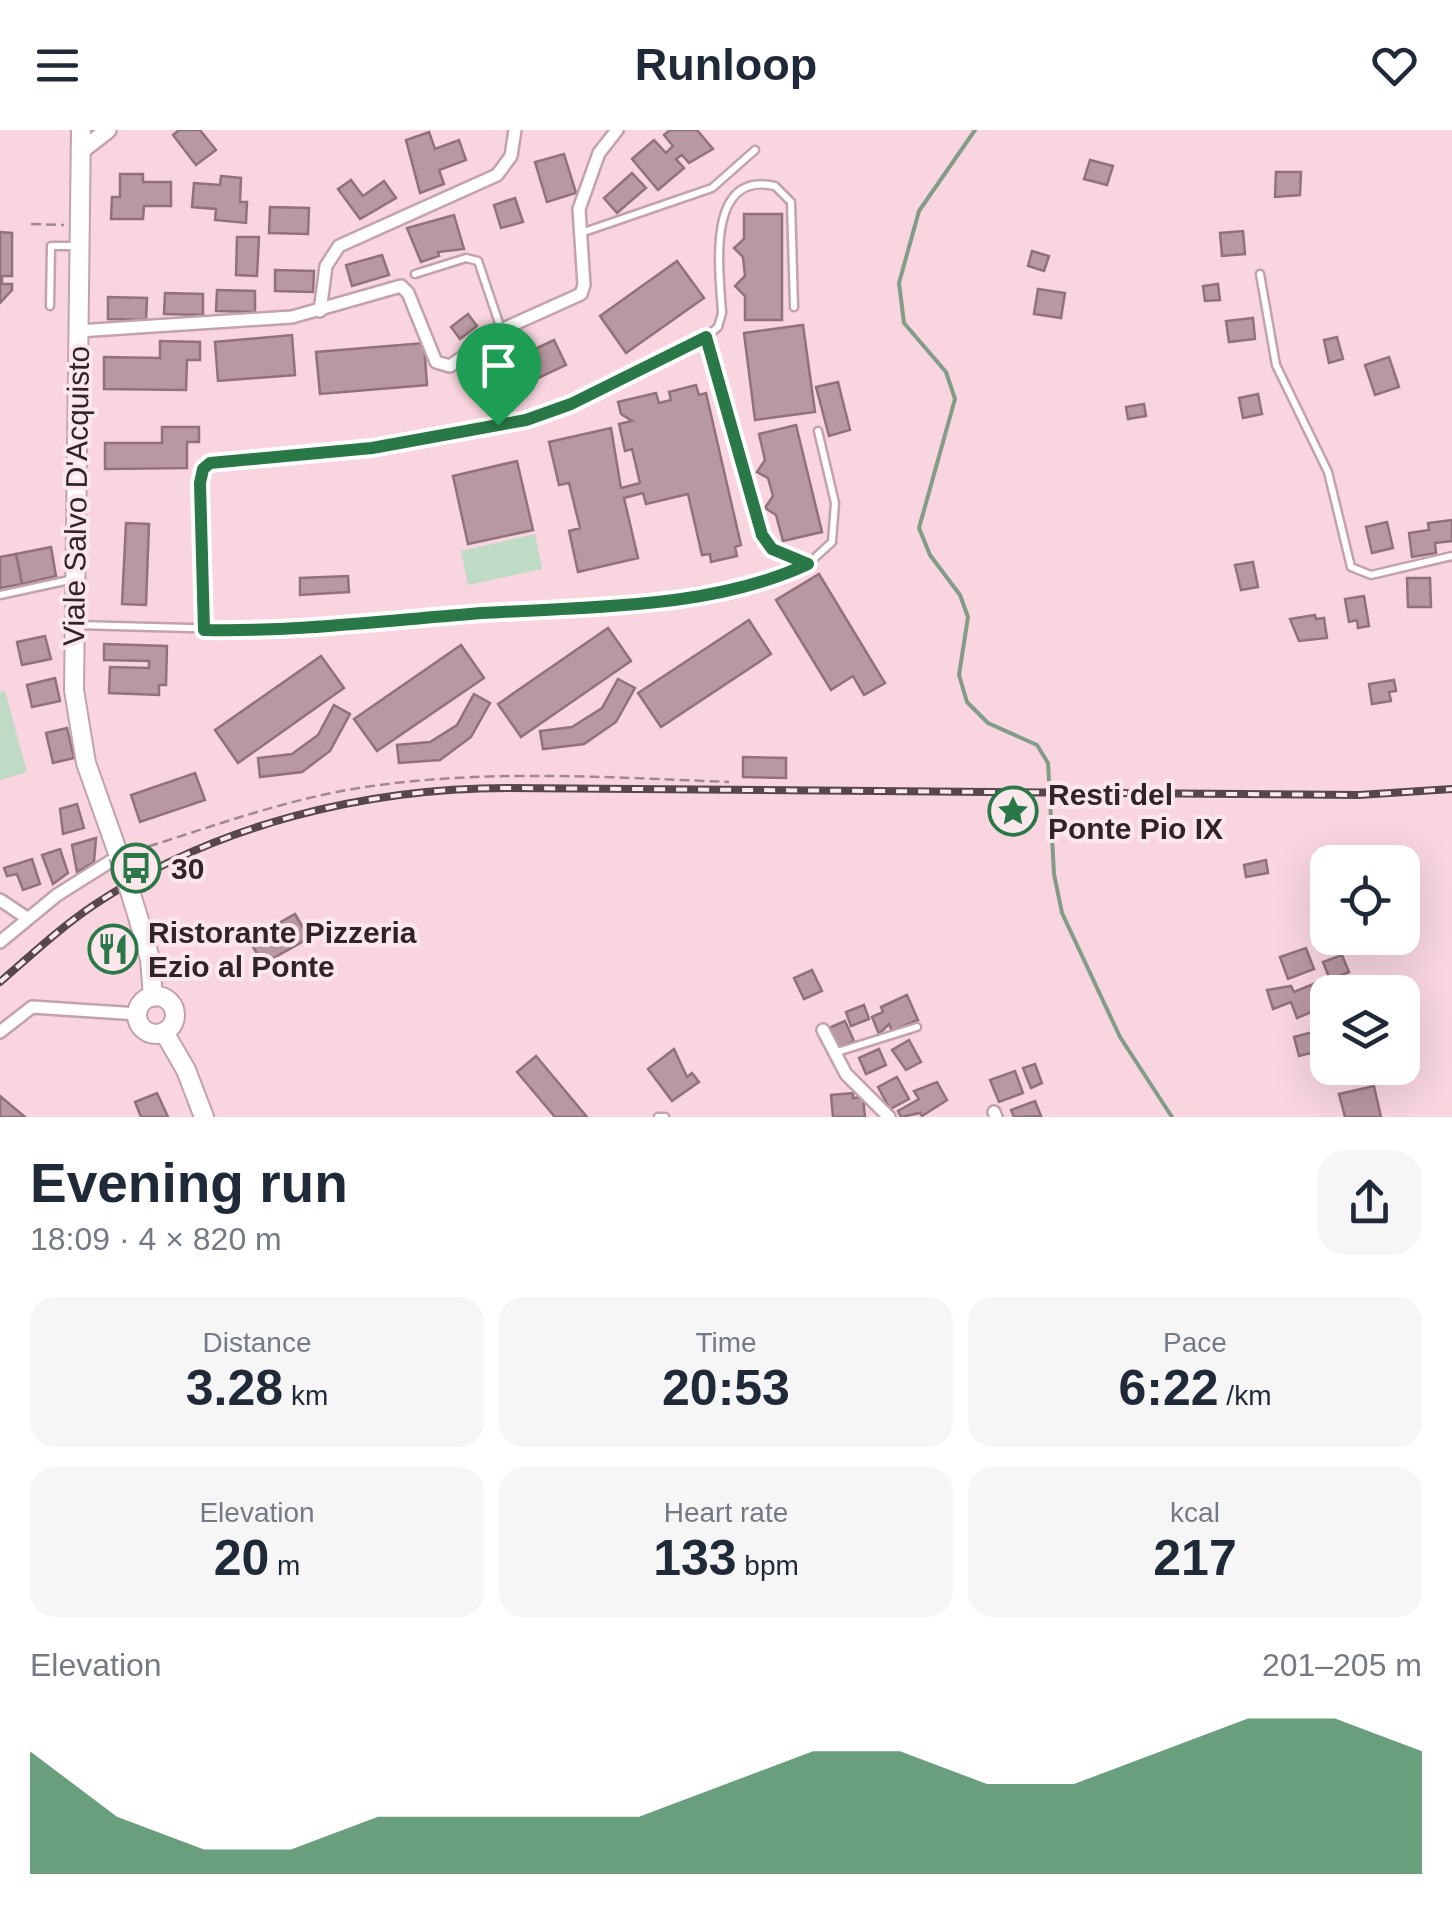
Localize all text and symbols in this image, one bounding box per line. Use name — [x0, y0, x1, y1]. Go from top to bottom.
icon: menu — [30, 38, 85, 93]
icon: heart — [1367, 38, 1422, 93]
text: Runloop — [635, 39, 817, 90]
pin — [456, 323, 541, 426]
icon: arrive — [471, 338, 526, 393]
street label: Viale Salvo D'Acquisto — [57, 346, 95, 646]
place label: Resti del Ponte Pio IX — [1048, 778, 1223, 845]
place icon: Resti del Ponte Pio IX — [987, 785, 1039, 837]
bus stop icon: 30 — [110, 842, 162, 894]
map controls — [1310, 845, 1420, 1085]
button: locate — [1310, 845, 1420, 955]
place label: 30 — [171, 852, 204, 885]
place label: Ristorante Pizzeria Ezio al Ponte — [148, 916, 417, 983]
restaurant icon: Ristorante Pizzeria Ezio al Ponte — [87, 923, 139, 975]
button: layers — [1310, 975, 1420, 1085]
button: share — [1317, 1150, 1422, 1255]
text: Evening run — [30, 1152, 348, 1214]
text: 18:09 · 4 × 820 m — [30, 1221, 282, 1257]
text: Distance — [203, 1327, 311, 1358]
text: Time — [695, 1327, 757, 1358]
text: Pace — [1163, 1327, 1227, 1358]
text: 3.28 — [186, 1360, 283, 1416]
text: 20:53 — [662, 1360, 790, 1416]
text: 6:22 — [1119, 1360, 1219, 1416]
text: km — [283, 1380, 328, 1411]
text: /km — [1219, 1380, 1271, 1411]
text: Elevation — [199, 1497, 315, 1528]
text: Heart rate — [664, 1497, 788, 1528]
text: kcal — [1170, 1497, 1220, 1528]
text: 20 — [214, 1530, 269, 1586]
text: 133 — [653, 1530, 737, 1586]
text: 217 — [1153, 1530, 1237, 1586]
text: m — [269, 1550, 300, 1581]
text: bpm — [737, 1550, 799, 1581]
text: Elevation — [30, 1647, 162, 1683]
text: 201–205 m — [1262, 1647, 1422, 1683]

